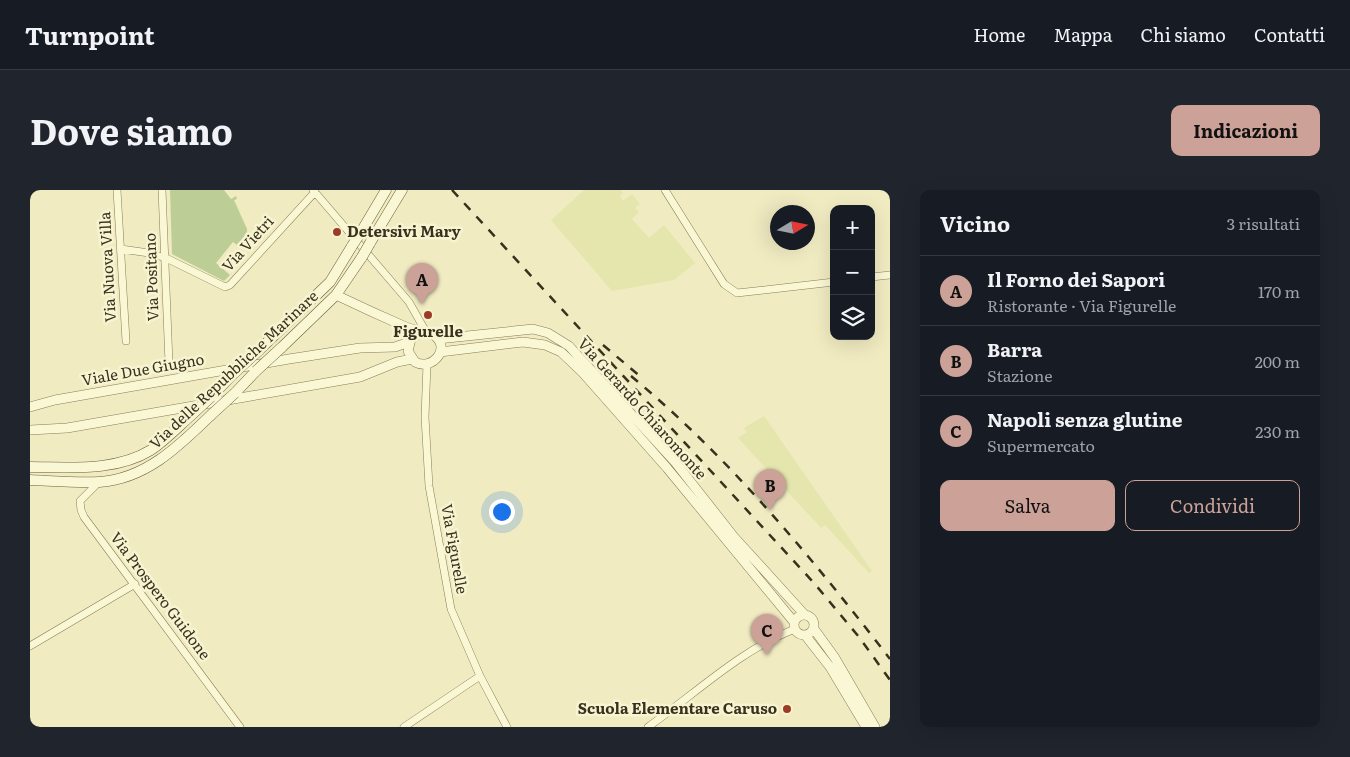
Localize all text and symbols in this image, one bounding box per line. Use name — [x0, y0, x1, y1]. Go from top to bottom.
text: Turnpoint — [25, 17, 155, 52]
text: Home — [973, 21, 1025, 48]
text: Mappa — [1053, 21, 1112, 48]
text: Chi siamo — [1140, 21, 1226, 48]
text: Contatti — [1254, 21, 1325, 48]
text: Dove siamo — [30, 104, 233, 156]
button: Indicazioni — [1171, 105, 1320, 156]
north arrow — [770, 205, 815, 250]
map controls — [830, 205, 875, 340]
button: + — [830, 205, 875, 250]
text: Vicino — [940, 207, 1010, 238]
street label: Via Nuova Villa — [92, 210, 121, 323]
street label: Via Vietri — [216, 210, 278, 276]
text: 3 risultati — [1226, 211, 1300, 235]
place label: Detersivi Mary — [347, 219, 462, 242]
marker: Detersivi Mary — [331, 226, 343, 238]
street label: Via Positano — [137, 232, 164, 322]
button: − — [830, 250, 875, 295]
pin: A — [406, 263, 438, 304]
text: Il Forno dei Sapori — [987, 265, 1165, 293]
text: A — [950, 279, 962, 303]
text: 170 m — [1258, 279, 1300, 303]
street label: Via delle Repubbliche Marinare — [143, 284, 323, 454]
text: Ristorante · Via Figurelle — [987, 293, 1176, 317]
button: layers — [830, 295, 875, 340]
marker: Figurelle — [422, 309, 434, 321]
place label: Figurelle — [393, 319, 463, 342]
street label: Via Gerardo Chiaromonte — [573, 332, 713, 484]
text: Barra — [987, 335, 1042, 363]
street label: Viale Due Giugno — [80, 346, 206, 391]
text: B — [950, 349, 962, 373]
text: 200 m — [1255, 349, 1300, 373]
text: Stazione — [987, 363, 1052, 387]
text: Napoli senza glutine — [987, 405, 1183, 433]
text: C — [950, 419, 962, 443]
text: 230 m — [1255, 419, 1300, 443]
text: Supermercato — [987, 433, 1095, 457]
pin: B — [754, 469, 786, 510]
button: Salva — [940, 480, 1115, 531]
button: Condividi — [1125, 480, 1300, 531]
your location — [489, 499, 515, 525]
street label: Via Figurelle — [436, 502, 475, 596]
street label: Via Prospero Guidone — [105, 526, 217, 664]
pin: C — [751, 614, 783, 655]
place label: Scuola Elementare Caruso — [578, 696, 777, 719]
marker: Scuola Elementare Caruso — [781, 703, 793, 715]

